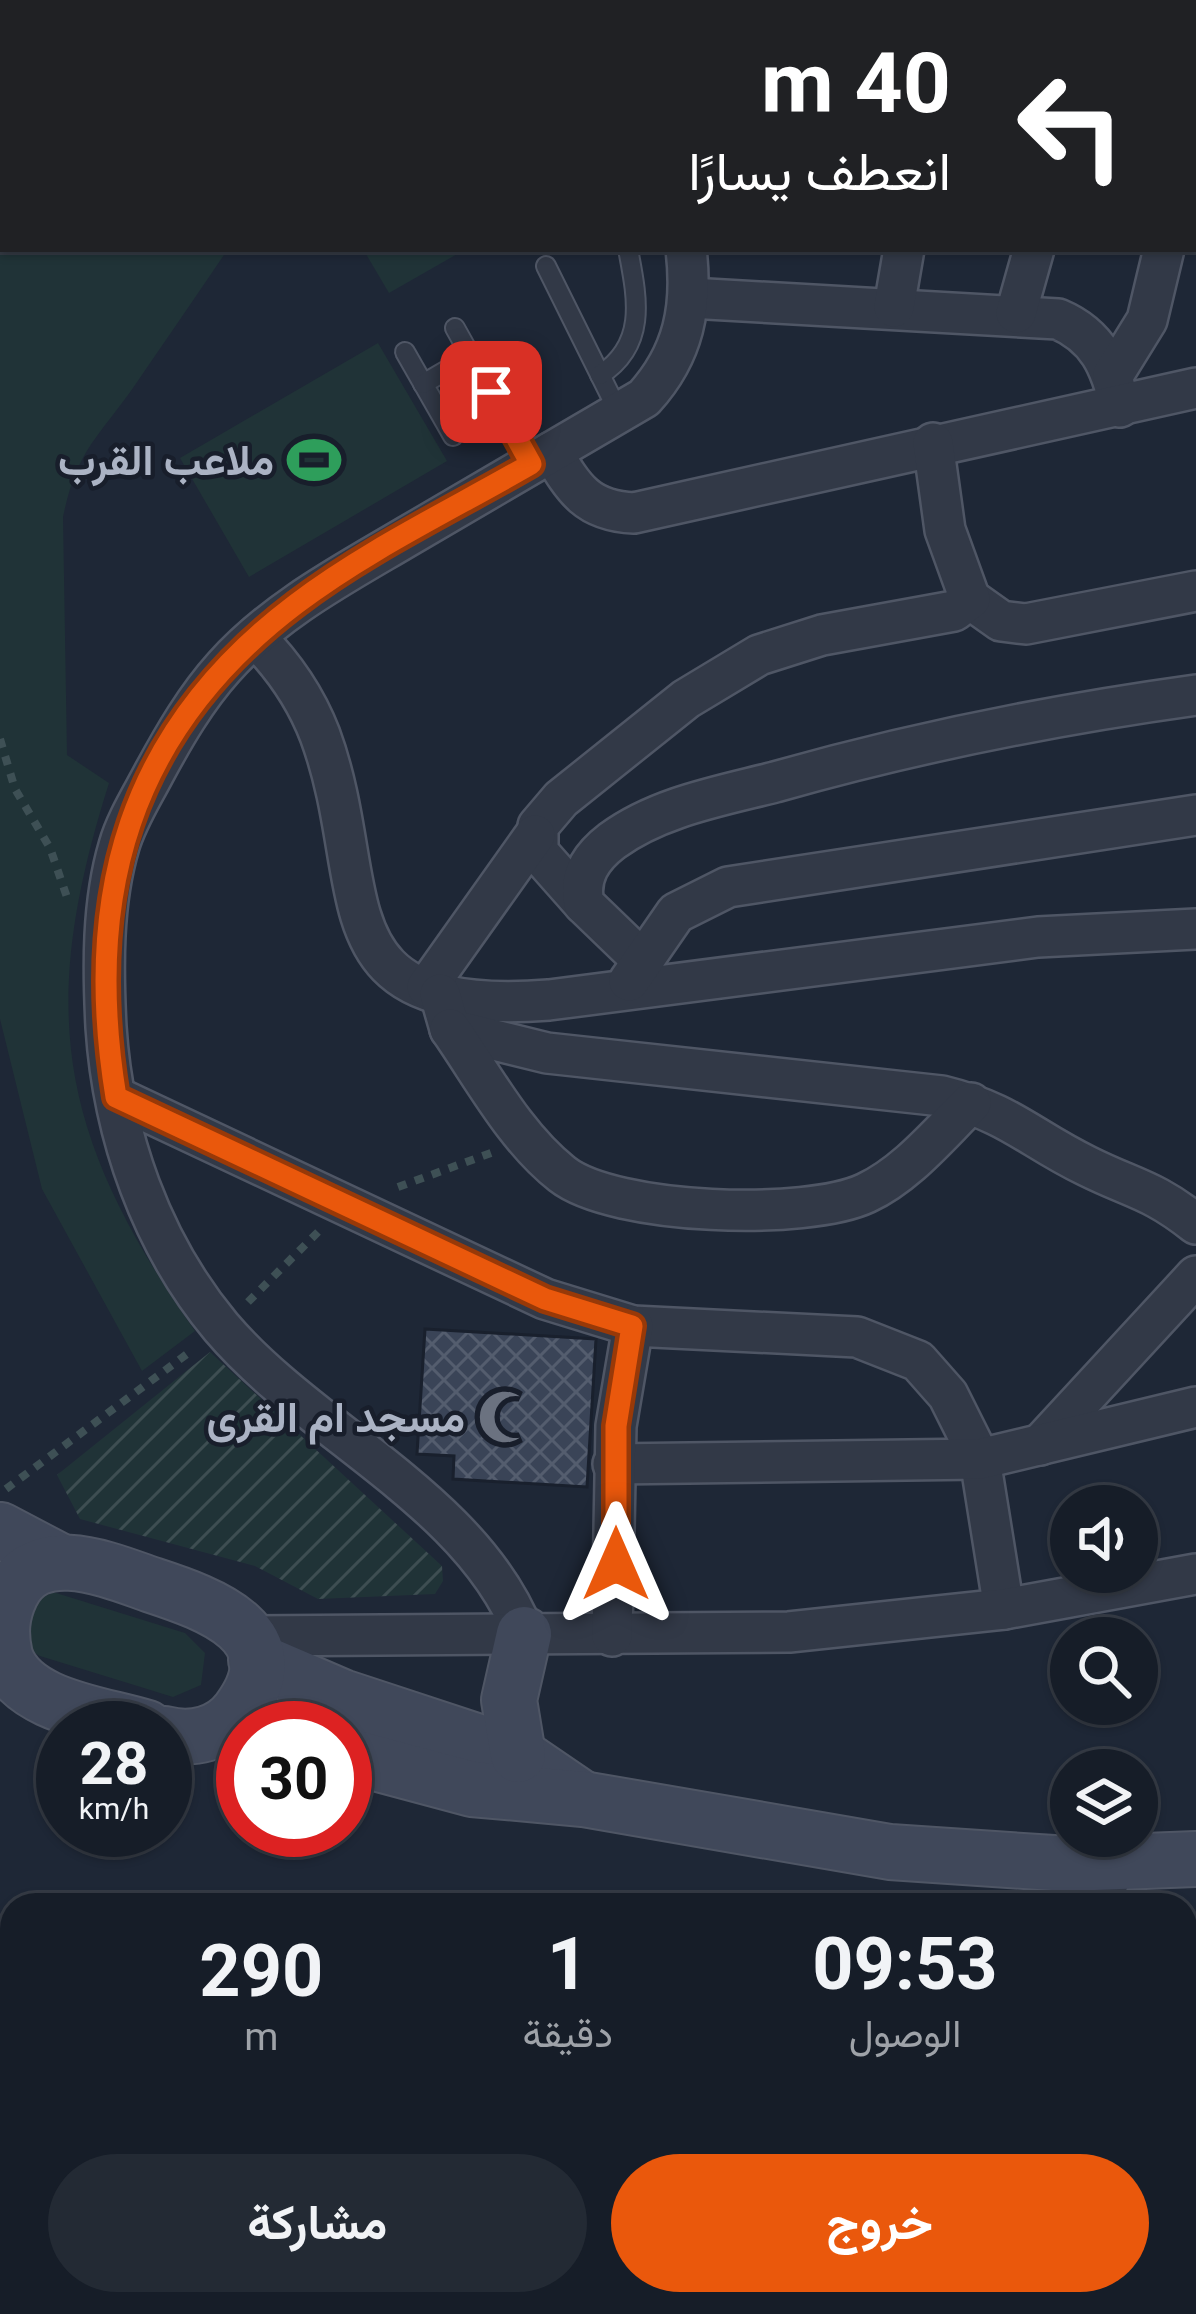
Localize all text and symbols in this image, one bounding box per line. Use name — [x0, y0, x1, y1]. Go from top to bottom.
text: 40 m — [761, 34, 951, 133]
icon: left — [993, 48, 1149, 204]
text: انعطف يسارًا — [688, 140, 951, 203]
pin — [440, 341, 542, 443]
icon: arrive — [458, 359, 524, 425]
sports icon: ملاعب القرب — [285, 431, 343, 489]
place label: ملاعب القرب — [58, 436, 274, 487]
mosque icon: مسجد ام القرى — [476, 1388, 534, 1446]
place label: مسجد ام القرى — [206, 1393, 465, 1445]
map controls — [1050, 1485, 1158, 1857]
button: sound — [1050, 1485, 1158, 1593]
position arrow — [553, 1501, 679, 1627]
button: search — [1050, 1617, 1158, 1725]
speed limit sign: 30 — [216, 1701, 372, 1857]
text: 28 — [80, 1728, 148, 1799]
button: layers — [1050, 1749, 1158, 1857]
text: km/h — [79, 1791, 149, 1826]
text: 1 — [547, 1922, 588, 2007]
text: 09:53 — [812, 1922, 998, 2007]
text: 290 — [199, 1929, 323, 2014]
text: دقيقة — [523, 2011, 613, 2057]
text: الوصول — [849, 2011, 961, 2057]
text: m — [244, 2014, 278, 2060]
button: مشاركة — [48, 2154, 587, 2292]
button: خروج — [611, 2154, 1149, 2292]

